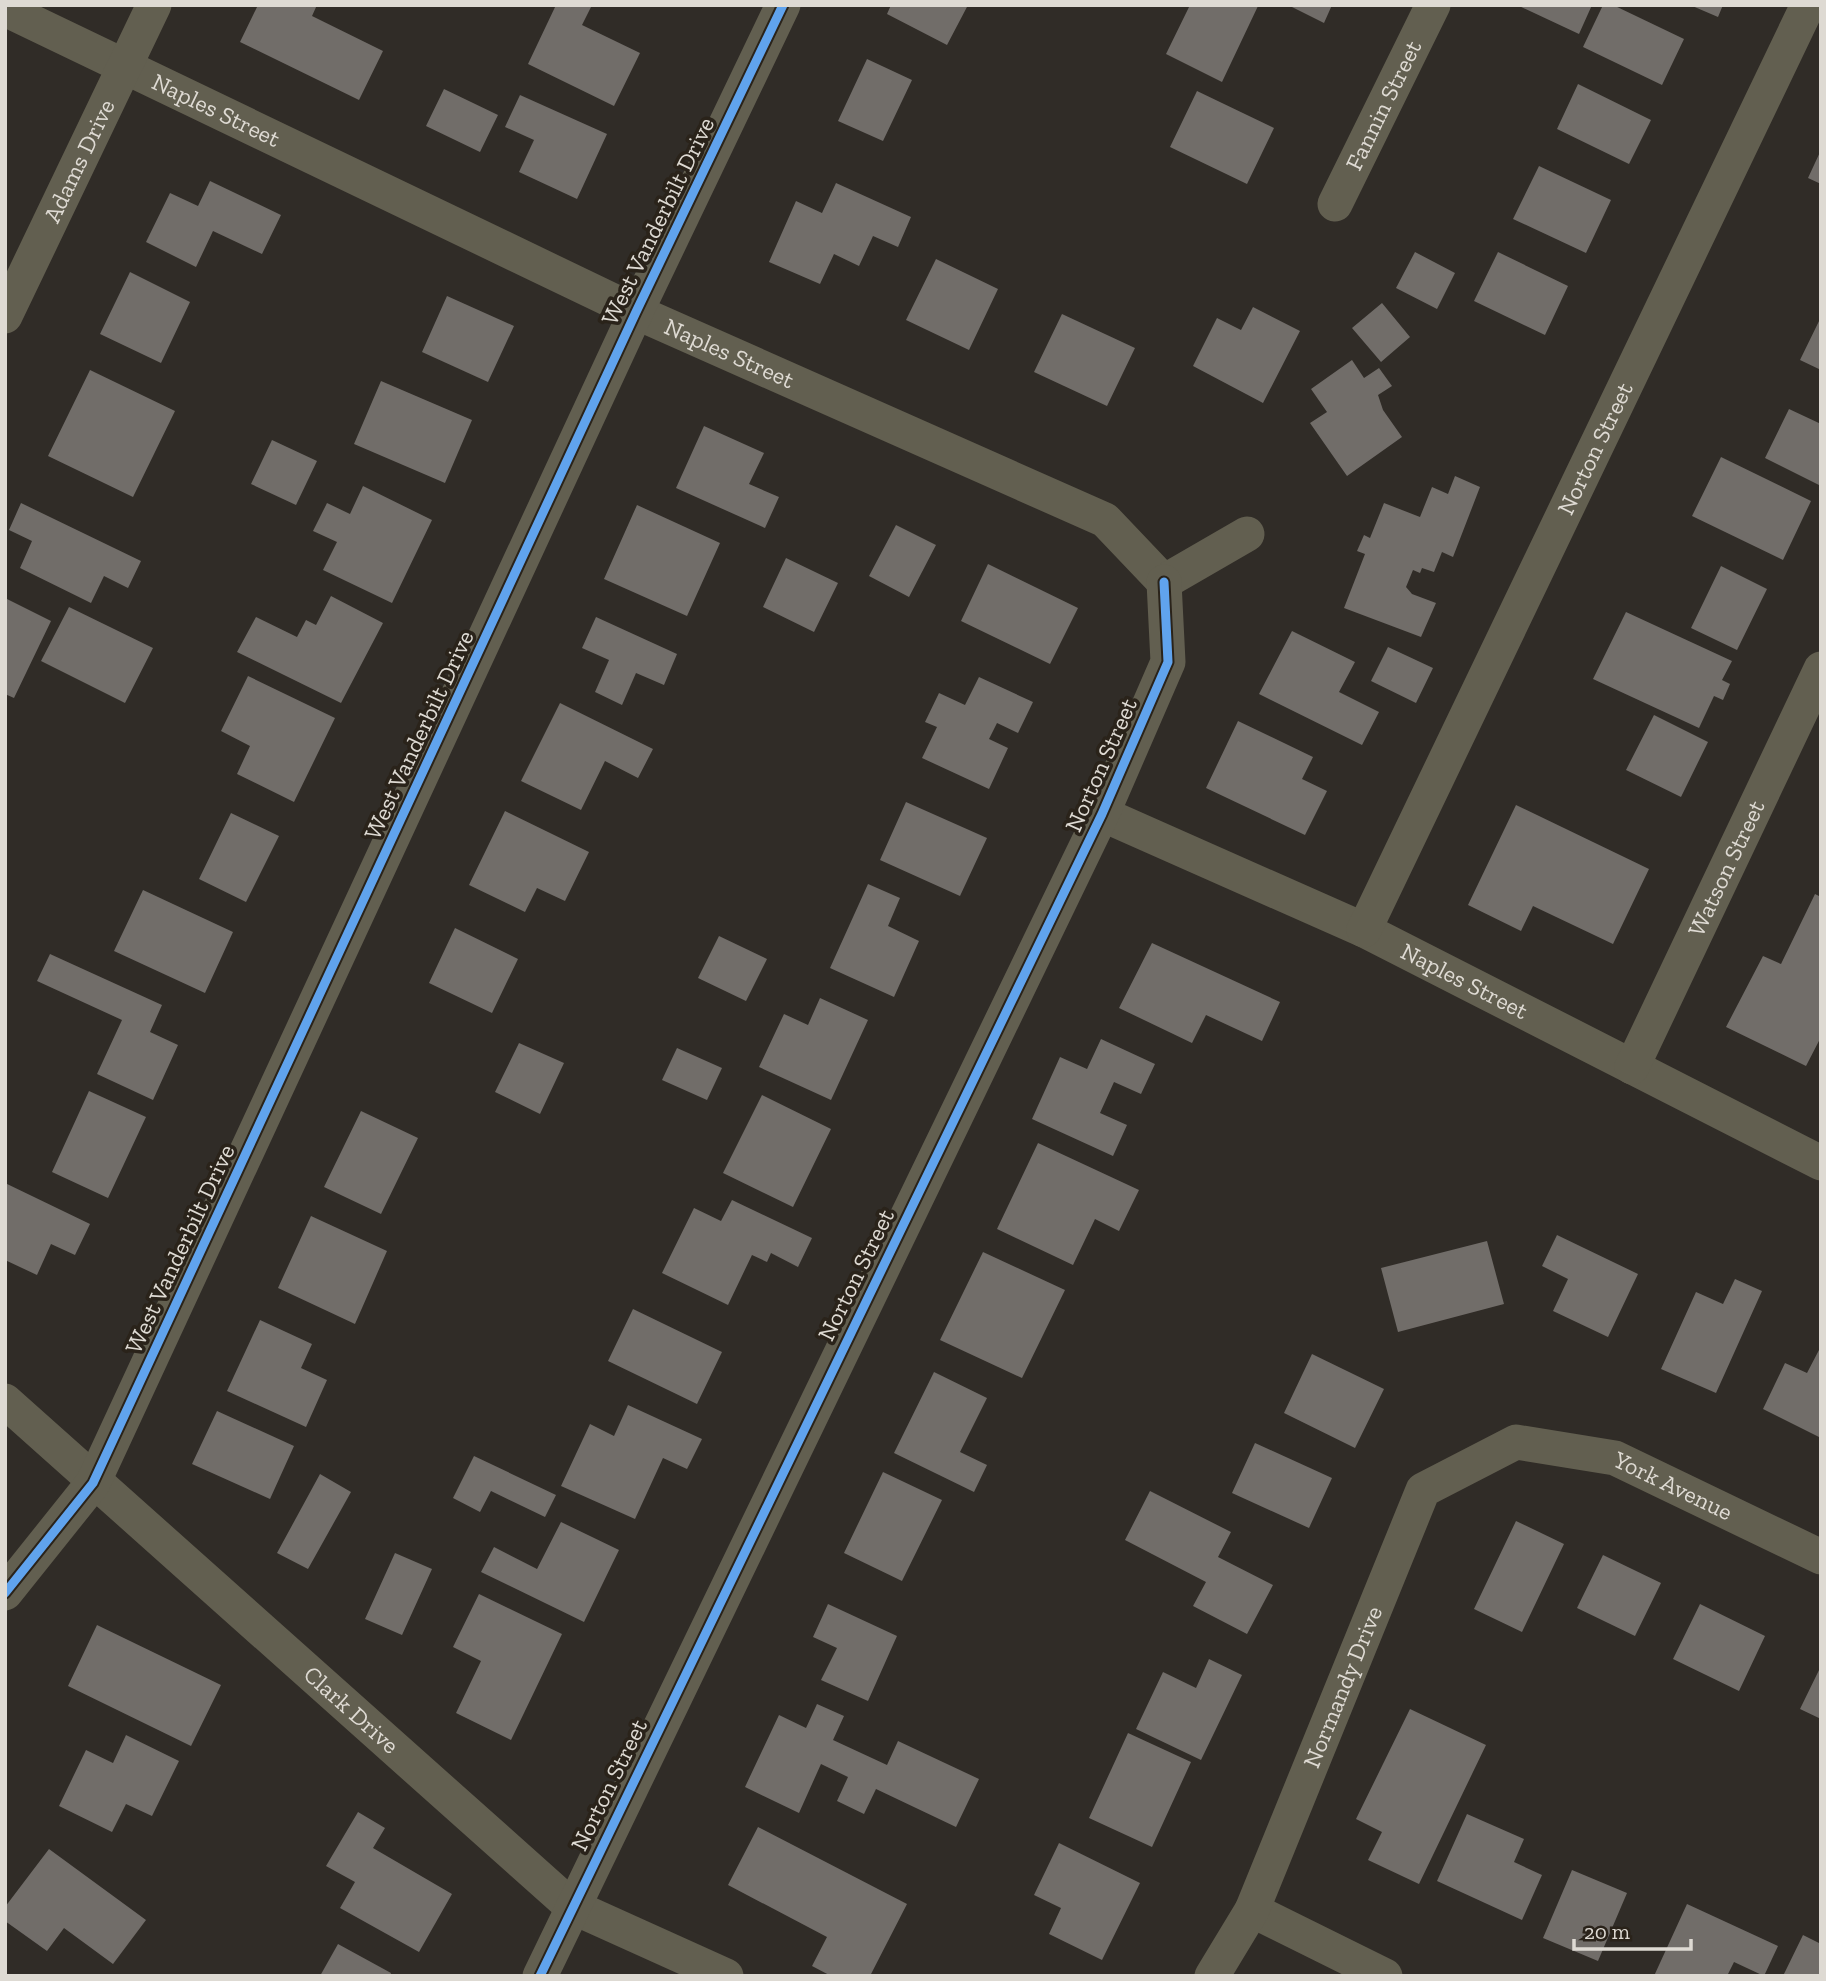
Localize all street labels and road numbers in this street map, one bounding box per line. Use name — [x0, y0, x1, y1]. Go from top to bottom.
street label: Fannin Street — [1339, 35, 1427, 175]
street label: Naples Street — [147, 67, 285, 153]
street label: Adams Drive — [37, 94, 121, 227]
street label: West Vanderbilt Drive — [595, 112, 720, 329]
street label: Naples Street — [660, 312, 799, 394]
street label: Norton Street — [1551, 377, 1639, 519]
street label: West Vanderbilt Drive — [357, 626, 480, 844]
street label: Norton Street — [1058, 693, 1143, 836]
street label: Watson Street — [1681, 795, 1771, 941]
street label: Naples Street — [1396, 936, 1533, 1025]
street label: West Vanderbilt Drive — [118, 1140, 241, 1358]
street label: Norton Street — [811, 1204, 900, 1346]
street label: York Avenue — [1608, 1444, 1737, 1526]
street label: Normandy Drive — [1296, 1602, 1388, 1772]
street label: Clark Drive — [298, 1659, 405, 1760]
street label: Norton Street — [564, 1714, 653, 1856]

